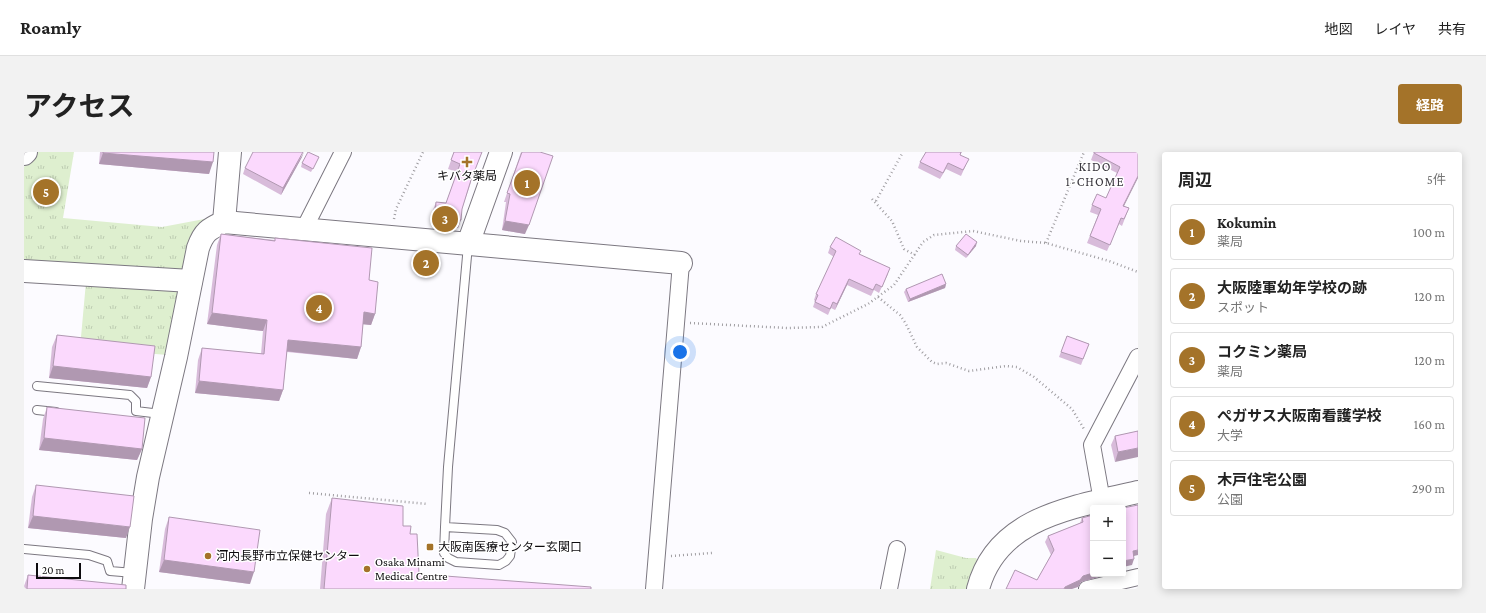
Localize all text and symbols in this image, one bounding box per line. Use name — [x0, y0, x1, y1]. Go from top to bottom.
text: Roamly — [20, 17, 81, 38]
text: 地図 — [1324, 21, 1352, 37]
text: レイヤ — [1374, 21, 1416, 37]
text: 共有 — [1438, 21, 1466, 37]
button: 経路 — [1398, 84, 1462, 124]
text: アクセス — [24, 91, 135, 122]
marker: キバタ薬局 — [462, 157, 472, 167]
district label: KIDO 1-CHOME — [1066, 159, 1124, 189]
pin: 1 — [514, 168, 540, 198]
place label: キバタ薬局 — [437, 169, 497, 183]
text: 周辺 — [1178, 171, 1212, 190]
text: 5件 — [1427, 172, 1446, 187]
pin: 5 — [33, 177, 59, 207]
pin: 3 — [432, 204, 458, 234]
text: Kokumin — [1217, 215, 1276, 231]
text: 1 — [1190, 225, 1194, 240]
text: 100 m — [1413, 225, 1445, 240]
text: 薬局 — [1217, 234, 1243, 249]
pin: 2 — [413, 248, 439, 278]
text: 大阪陸軍幼年学校の跡 — [1217, 280, 1367, 296]
text: 2 — [1189, 289, 1195, 304]
text: 120 m — [1414, 289, 1445, 304]
pin: 4 — [306, 293, 332, 323]
text: スポット — [1217, 300, 1269, 315]
your location — [670, 342, 690, 362]
text: コクミン薬局 — [1217, 344, 1307, 360]
text: 3 — [1189, 353, 1195, 368]
text: 120 m — [1414, 353, 1445, 368]
text: 薬局 — [1217, 364, 1243, 379]
text: ぺガサス大阪南看護学校 — [1217, 408, 1382, 424]
text: 4 — [1188, 417, 1196, 432]
text: 160 m — [1414, 417, 1445, 432]
text: 大学 — [1217, 428, 1243, 443]
text: 木戸住宅公園 — [1217, 472, 1307, 488]
text: 5 — [1189, 481, 1195, 496]
text: 290 m — [1412, 481, 1445, 496]
text: 公園 — [1217, 492, 1243, 507]
map controls — [1090, 505, 1126, 577]
button: + — [1090, 505, 1126, 541]
place label: 大阪南医療センター玄関口 — [438, 540, 582, 554]
button: − — [1090, 541, 1126, 577]
marker: 大阪南医療センター玄関口 — [425, 542, 435, 552]
place label: 河内長野市立保健センター — [216, 549, 360, 563]
marker: 河内長野市立保健センター — [203, 551, 213, 561]
place label: Osaka Minami Medical Centre — [375, 555, 448, 583]
scale bar — [36, 561, 81, 580]
text: 20 m — [42, 564, 64, 576]
marker: Osaka Minami Medical Centre — [362, 564, 372, 574]

